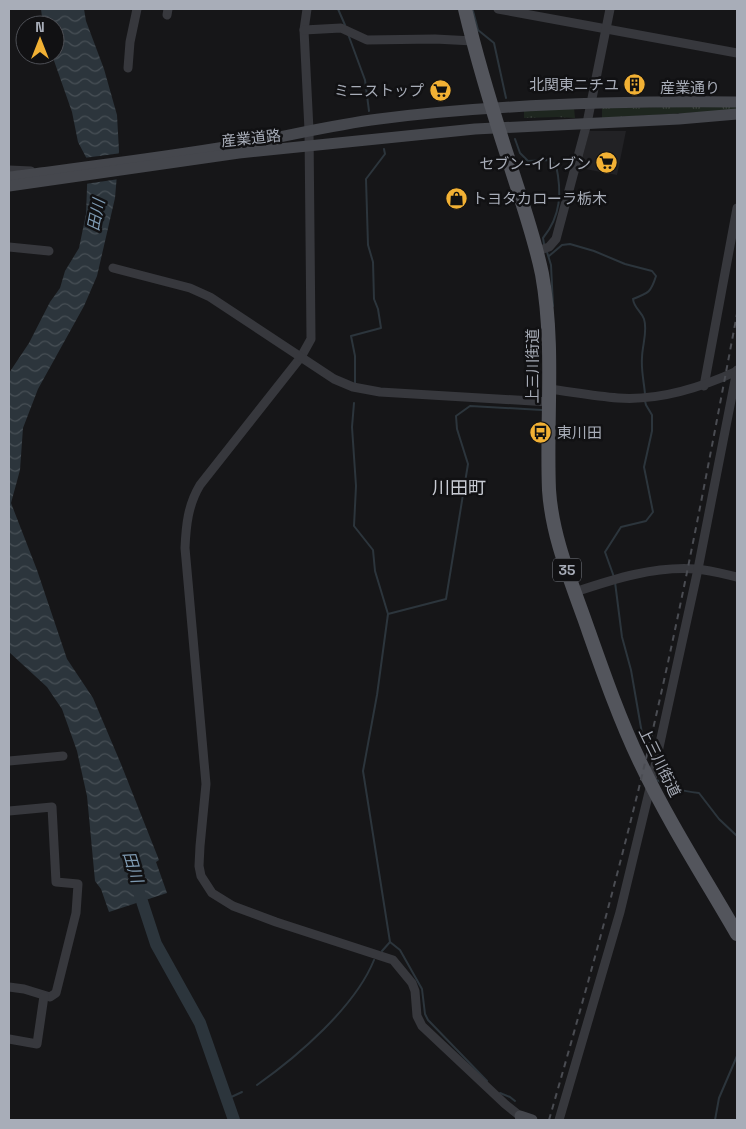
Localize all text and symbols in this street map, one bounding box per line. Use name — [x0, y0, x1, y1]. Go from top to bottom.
north arrow — [15, 15, 65, 65]
text: N — [35, 18, 45, 36]
building icon: 北関東ニチユ — [623, 72, 647, 96]
place label: 北関東ニチユ — [529, 75, 619, 94]
supermarket icon: ミニストップ — [428, 78, 452, 102]
street label: 産業通り — [660, 78, 720, 97]
place label: ミニストップ — [334, 81, 424, 100]
street label: 産業道路 — [220, 125, 282, 151]
supermarket icon: セブン-イレブン — [595, 151, 619, 175]
place label: セブン-イレブン — [479, 154, 591, 173]
shop icon: トヨタカローラ栃木 — [444, 186, 468, 210]
place label: トヨタカローラ栃木 — [472, 189, 607, 208]
water label: 田川 — [83, 195, 110, 233]
street label: 上三川街道 — [523, 328, 542, 404]
bus stop icon: 東川田 — [529, 420, 553, 444]
place label: 東川田 — [557, 423, 602, 442]
district label: 川田町 — [432, 476, 486, 499]
road number: 35 — [553, 558, 581, 582]
street label: 上三川街道 — [635, 724, 685, 800]
water label: 田川 — [118, 849, 148, 887]

